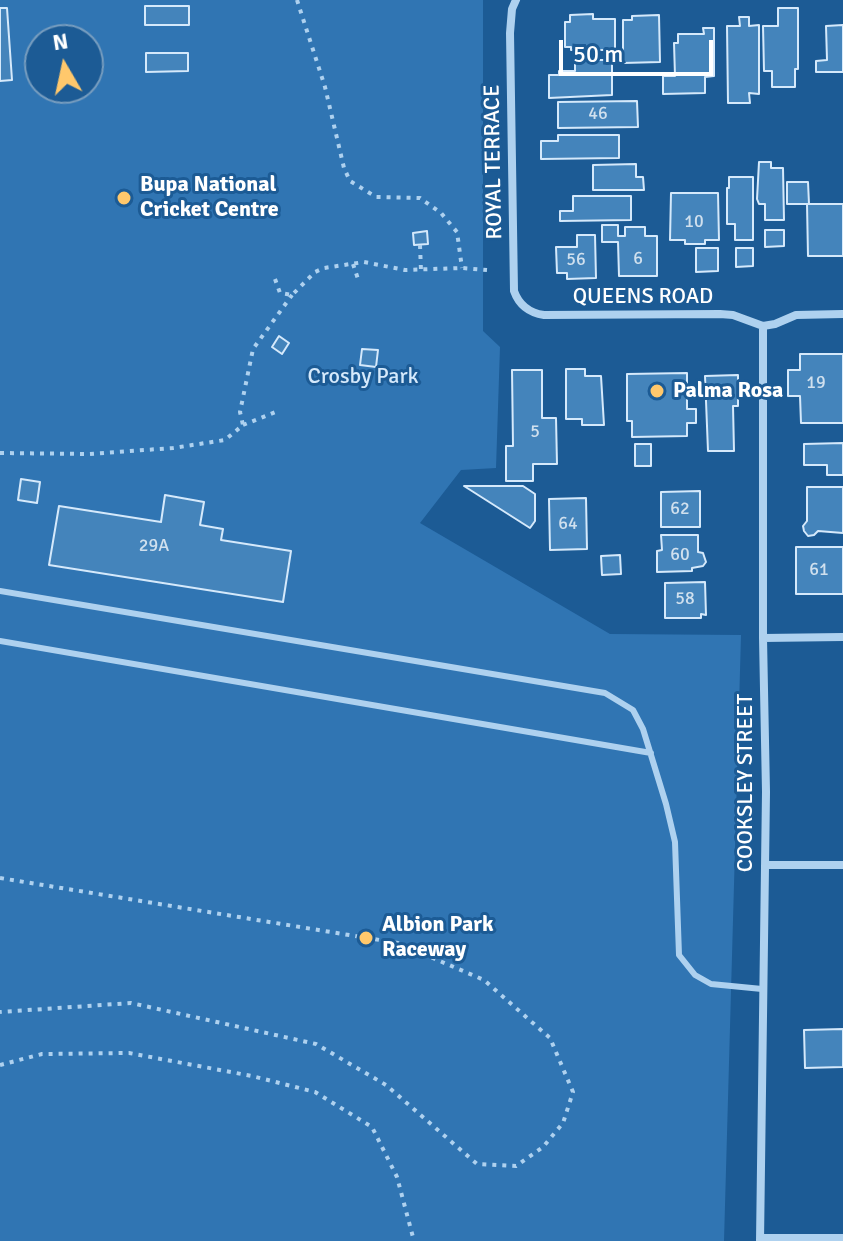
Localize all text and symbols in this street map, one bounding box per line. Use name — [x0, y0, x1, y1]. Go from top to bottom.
north arrow — [24, 24, 104, 104]
scale bar — [563, 24, 717, 74]
text: N — [51, 27, 70, 56]
text: 50 m — [573, 39, 623, 69]
street label: ROYAL TERRACE — [479, 84, 509, 240]
house number: 46 — [588, 103, 608, 125]
place label: Bupa National Cricket Centre — [140, 172, 279, 224]
marker: Bupa National Cricket Centre — [115, 189, 133, 207]
house number: 10 — [684, 211, 704, 233]
house number: 6 — [633, 248, 643, 270]
house number: 56 — [566, 249, 586, 271]
street label: QUEENS ROAD — [573, 284, 713, 310]
park label: Crosby Park — [307, 364, 419, 390]
house number: 19 — [806, 372, 826, 394]
place label: Palma Rosa — [673, 378, 783, 404]
marker: Palma Rosa — [648, 382, 666, 400]
house number: 5 — [530, 421, 540, 443]
house number: 62 — [670, 498, 690, 520]
house number: 64 — [558, 513, 578, 535]
house number: 29A — [139, 535, 169, 557]
house number: 60 — [670, 544, 690, 566]
house number: 61 — [809, 559, 829, 581]
house number: 58 — [675, 588, 695, 610]
street label: COOKSLEY STREET — [733, 694, 759, 872]
place label: Albion Park Raceway — [382, 912, 493, 964]
marker: Albion Park Raceway — [357, 929, 375, 947]

